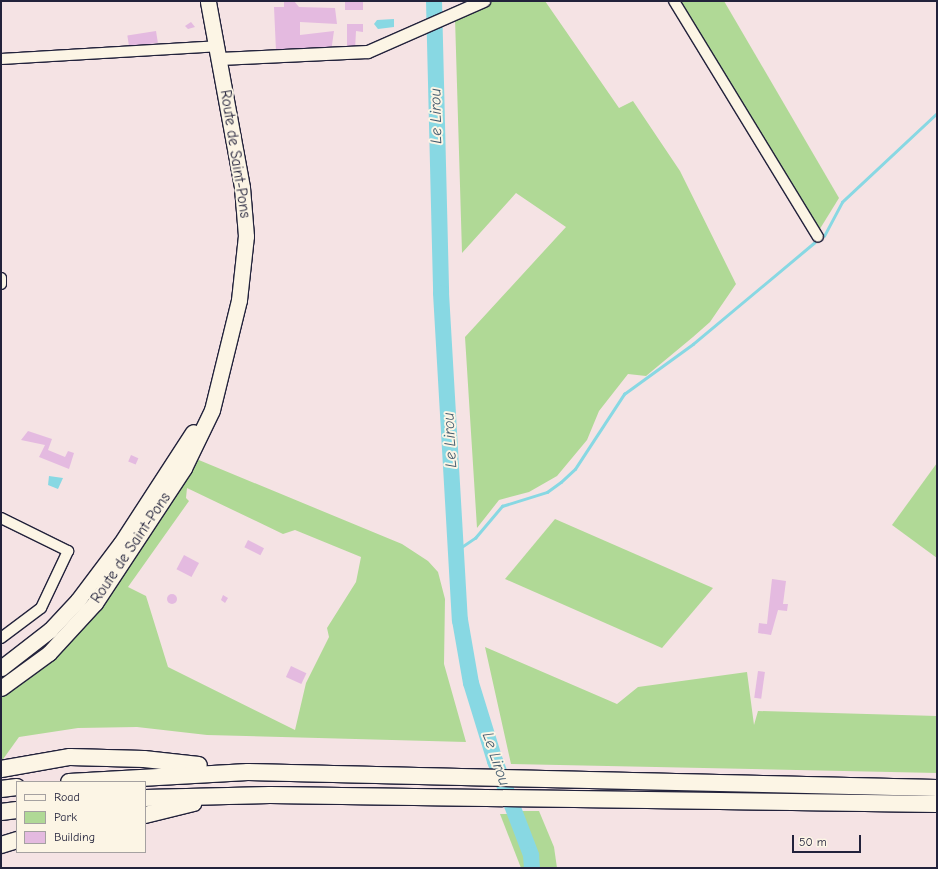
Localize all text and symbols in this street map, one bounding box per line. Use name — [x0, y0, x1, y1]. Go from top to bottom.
water label: Le Lirou — [426, 88, 446, 144]
street label: Route de Saint-Pons — [216, 89, 254, 219]
water label: Le Lirou — [439, 412, 461, 468]
street label: Route de Saint-Pons — [87, 489, 175, 607]
water label: Le Lirou — [478, 730, 514, 788]
legend — [16, 781, 146, 853]
text: Road — [54, 790, 80, 804]
text: Park — [54, 810, 77, 824]
scale bar — [794, 827, 863, 853]
text: Building — [54, 830, 95, 844]
text: 50 m — [799, 835, 827, 849]

